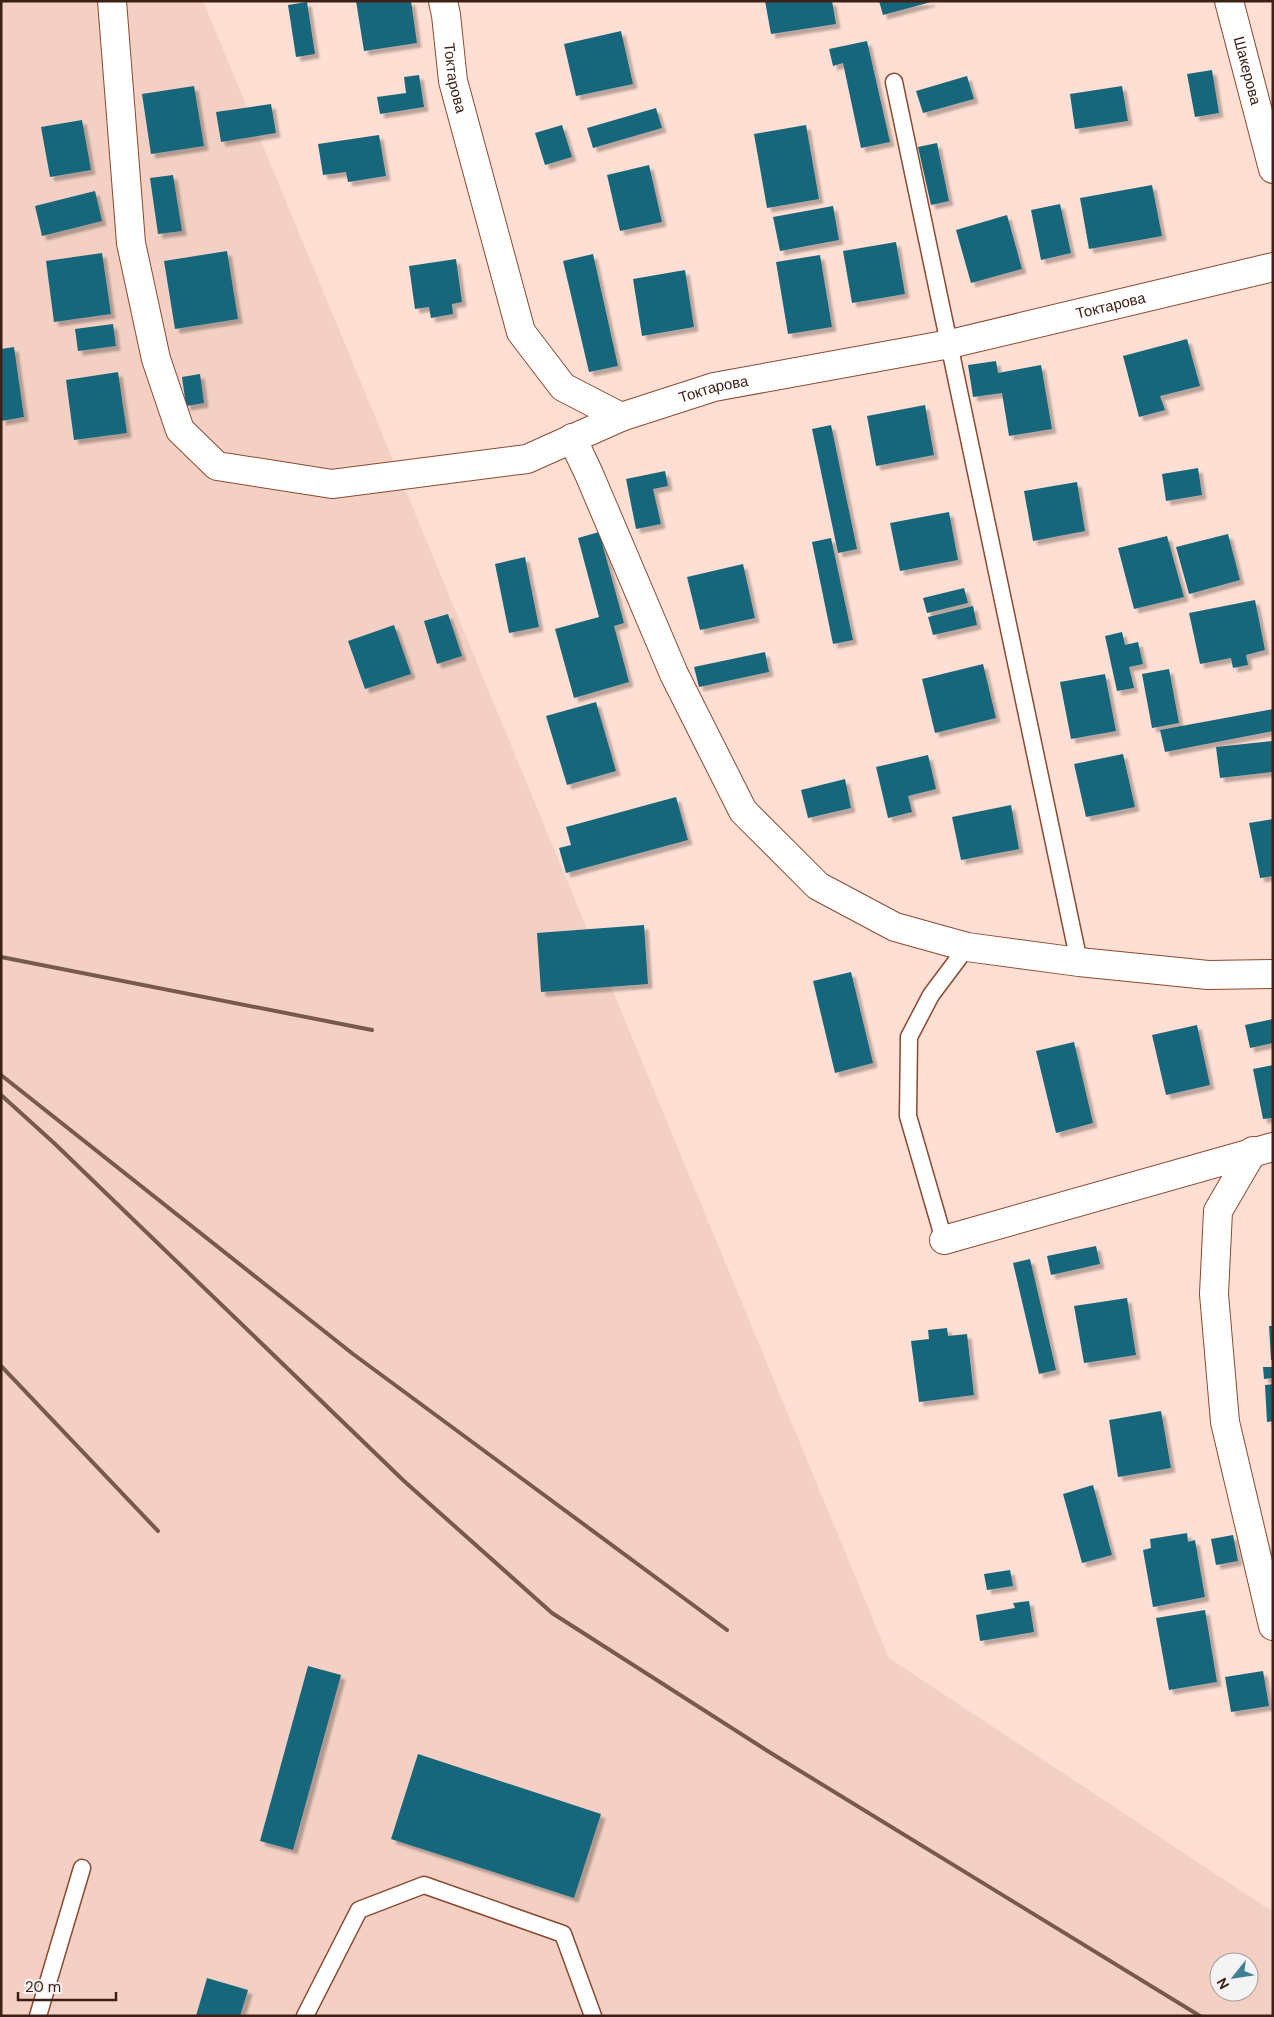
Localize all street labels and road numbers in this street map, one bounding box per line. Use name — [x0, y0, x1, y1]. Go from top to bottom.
street label: Шакерова — [1229, 34, 1266, 108]
street label: Токтарова — [439, 42, 471, 116]
street label: Токтарова — [1074, 288, 1148, 324]
street label: Токтарова — [676, 371, 750, 408]

